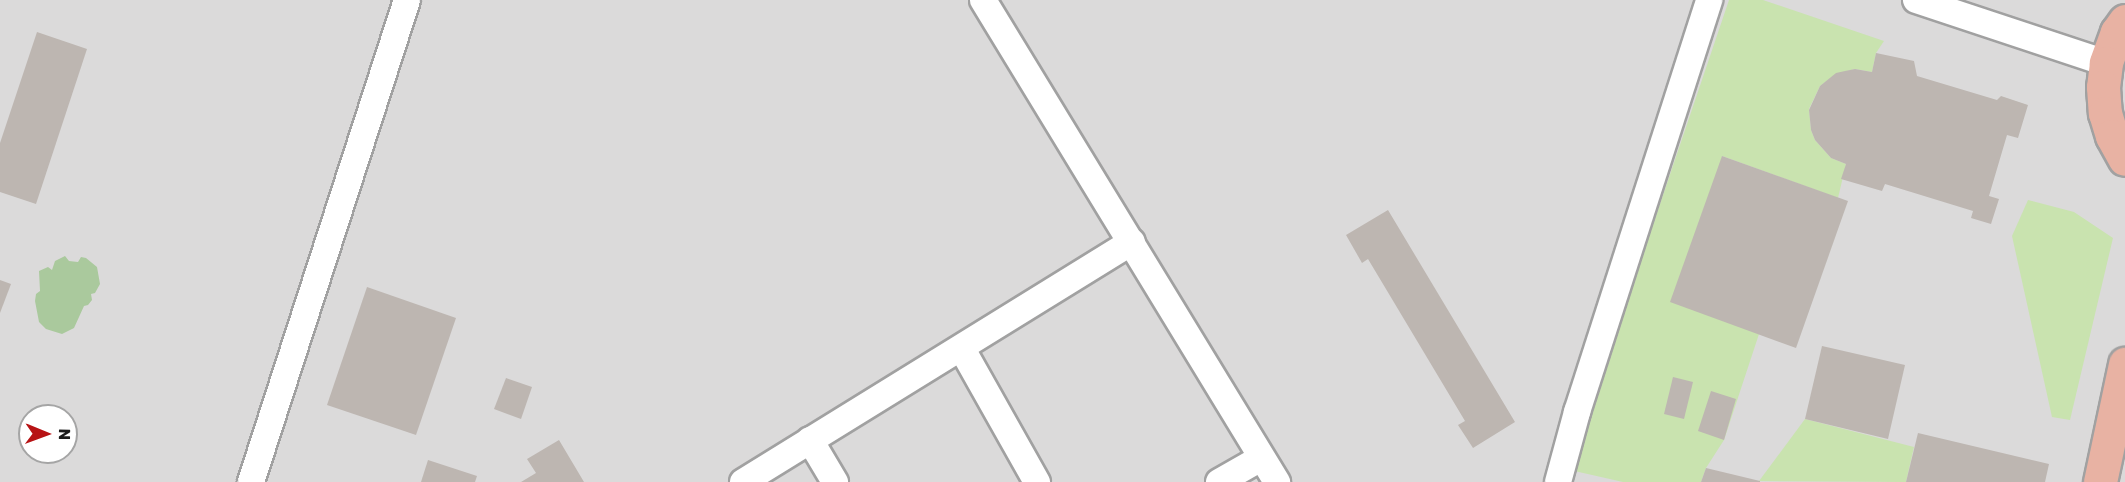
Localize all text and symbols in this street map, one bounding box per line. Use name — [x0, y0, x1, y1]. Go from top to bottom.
north arrow — [18, 404, 78, 464]
text: N — [55, 428, 74, 440]

